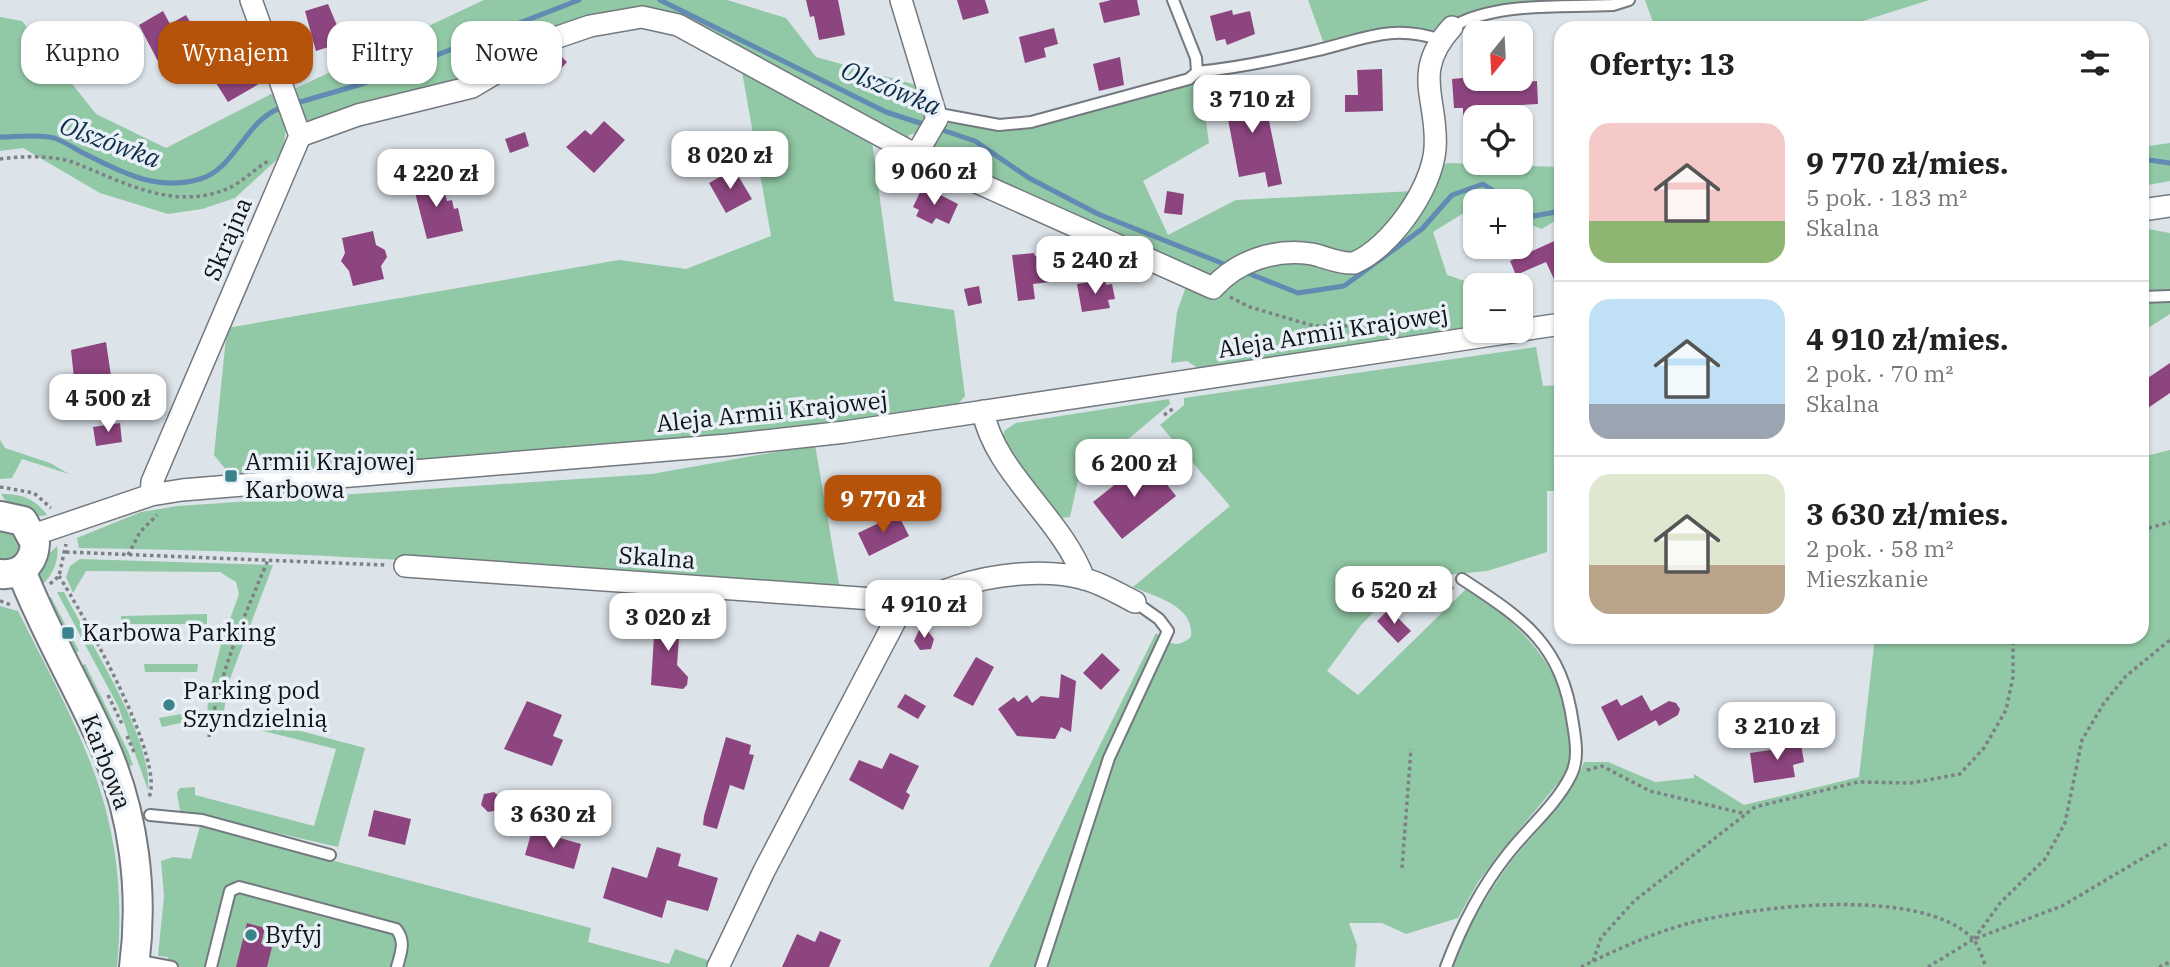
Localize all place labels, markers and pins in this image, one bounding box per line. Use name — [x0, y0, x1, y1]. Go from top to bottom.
pin: 3 710 zł — [1180, 76, 1324, 135]
pin: 8 020 zł — [658, 132, 802, 191]
pin: 9 060 zł — [862, 148, 1006, 207]
pin: 4 220 zł — [364, 150, 508, 209]
pin: 5 240 zł — [1023, 236, 1167, 296]
pin: 4 500 zł — [36, 374, 180, 434]
pin: 6 200 zł — [1062, 440, 1206, 499]
place label: Armii Krajowej Karbowa — [245, 445, 415, 505]
marker: Armii Krajowej Karbowa — [223, 468, 239, 484]
pin: 9 770 zł — [811, 476, 955, 535]
pin: 6 520 zł — [1322, 566, 1466, 626]
pin: 4 910 zł — [852, 580, 996, 640]
pin: 3 020 zł — [596, 594, 740, 653]
place label: Karbowa Parking — [82, 616, 276, 648]
marker: Karbowa Parking — [60, 625, 76, 641]
place label: Parking pod Szyndzielnią — [183, 674, 328, 734]
marker: Parking pod Szyndzielnią — [161, 697, 177, 713]
pin: 3 210 zł — [1705, 702, 1849, 762]
pin: 3 630 zł — [481, 790, 625, 850]
place label: Byfyj — [265, 918, 322, 950]
marker: Byfyj — [243, 927, 259, 943]

